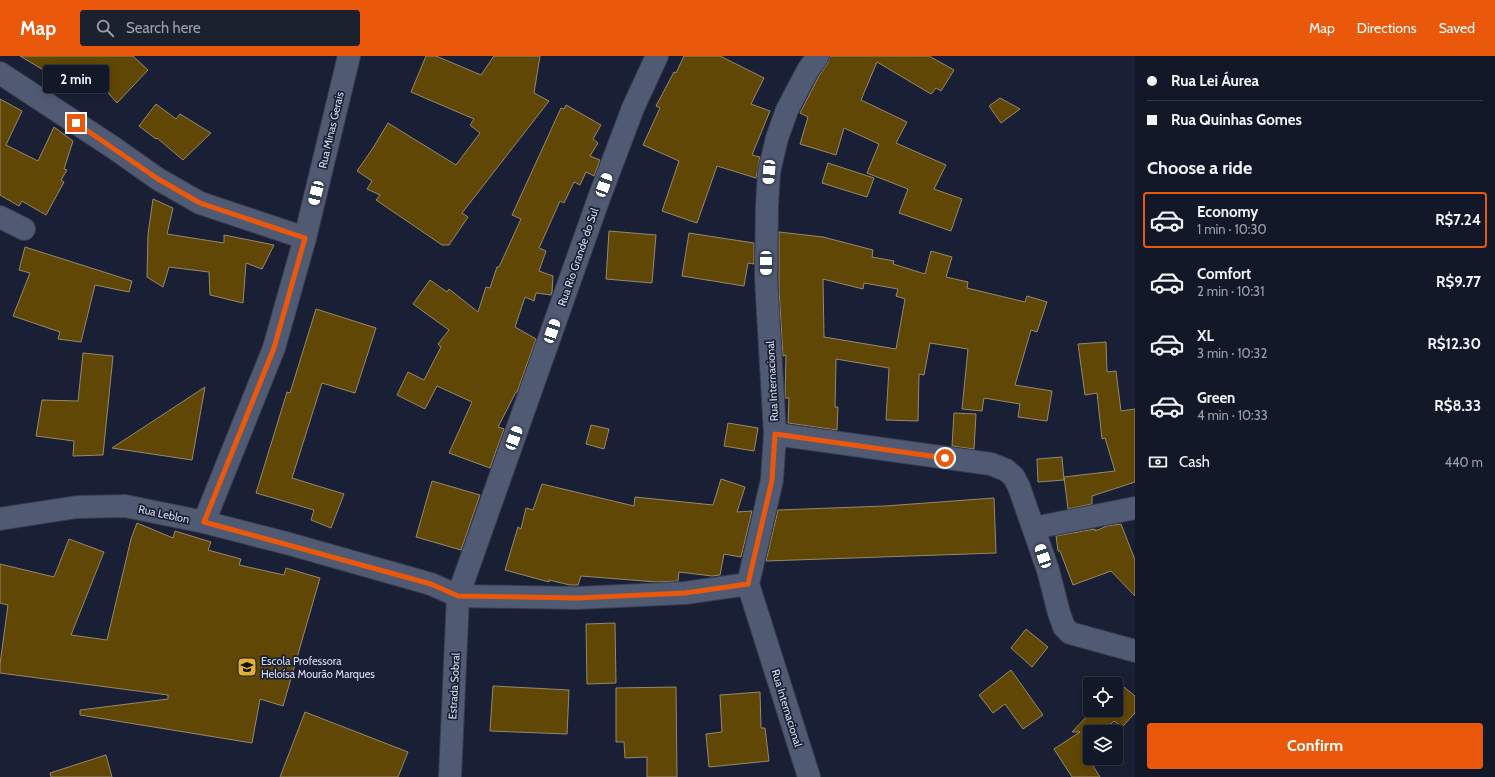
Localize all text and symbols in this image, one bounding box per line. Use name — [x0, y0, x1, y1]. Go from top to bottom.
search box — [80, 10, 360, 46]
text: Map — [20, 17, 56, 40]
icon: search — [94, 17, 116, 39]
text: Search here — [126, 19, 201, 37]
text: Map — [1309, 19, 1335, 37]
text: Directions — [1357, 19, 1417, 37]
text: Saved — [1439, 19, 1475, 37]
callout: 2 min — [43, 65, 109, 93]
text: 2 min — [60, 71, 92, 87]
text: Rua Lei Áurea — [1171, 72, 1259, 90]
street label: Rua Minas Gerais — [315, 90, 347, 170]
text: Rua Quinhas Gomes — [1171, 111, 1302, 129]
route end — [67, 114, 85, 132]
text: Choose a ride — [1147, 157, 1252, 179]
car — [762, 160, 776, 184]
car — [594, 172, 614, 198]
car — [307, 180, 325, 206]
icon: car — [1149, 202, 1185, 238]
text: Economy — [1197, 203, 1258, 221]
street label: Rua Rio Grande do Sul — [555, 206, 602, 308]
text: R$7.24 — [1435, 211, 1481, 229]
text: 1 min · 10:30 — [1197, 221, 1267, 237]
car — [760, 251, 772, 275]
icon: car — [1149, 264, 1185, 300]
text: Comfort — [1197, 265, 1251, 283]
text: R$9.77 — [1436, 273, 1481, 291]
text: 2 min · 10:31 — [1197, 283, 1264, 299]
car — [542, 318, 562, 344]
icon: car — [1149, 326, 1185, 362]
text: XL — [1197, 327, 1214, 345]
text: R$12.30 — [1427, 335, 1481, 353]
street label: Rua Internacional — [763, 340, 781, 422]
text: 3 min · 10:32 — [1197, 345, 1267, 361]
icon: car — [1149, 388, 1185, 424]
text: Green — [1197, 389, 1235, 407]
text: R$8.33 — [1434, 397, 1481, 415]
text: 4 min · 10:33 — [1197, 407, 1268, 423]
car — [504, 425, 524, 451]
route start — [936, 449, 954, 467]
icon: cash — [1147, 451, 1169, 473]
text: Cash — [1179, 453, 1210, 471]
text: 440 m — [1445, 454, 1483, 470]
street label: Rua Leblon — [137, 502, 191, 526]
car — [1033, 543, 1053, 569]
street label: Estrada Sobral — [445, 652, 463, 720]
place label: Escola Professora Heloísa Mourão Marques — [261, 654, 375, 681]
school or university icon: Escola Professora Heloísa Mourão Marques — [236, 656, 258, 678]
street label: Rua Internacional — [769, 668, 806, 749]
map controls — [1083, 677, 1123, 765]
button: locate — [1083, 677, 1123, 717]
button: Confirm — [1147, 723, 1483, 769]
button: layers — [1083, 725, 1123, 765]

